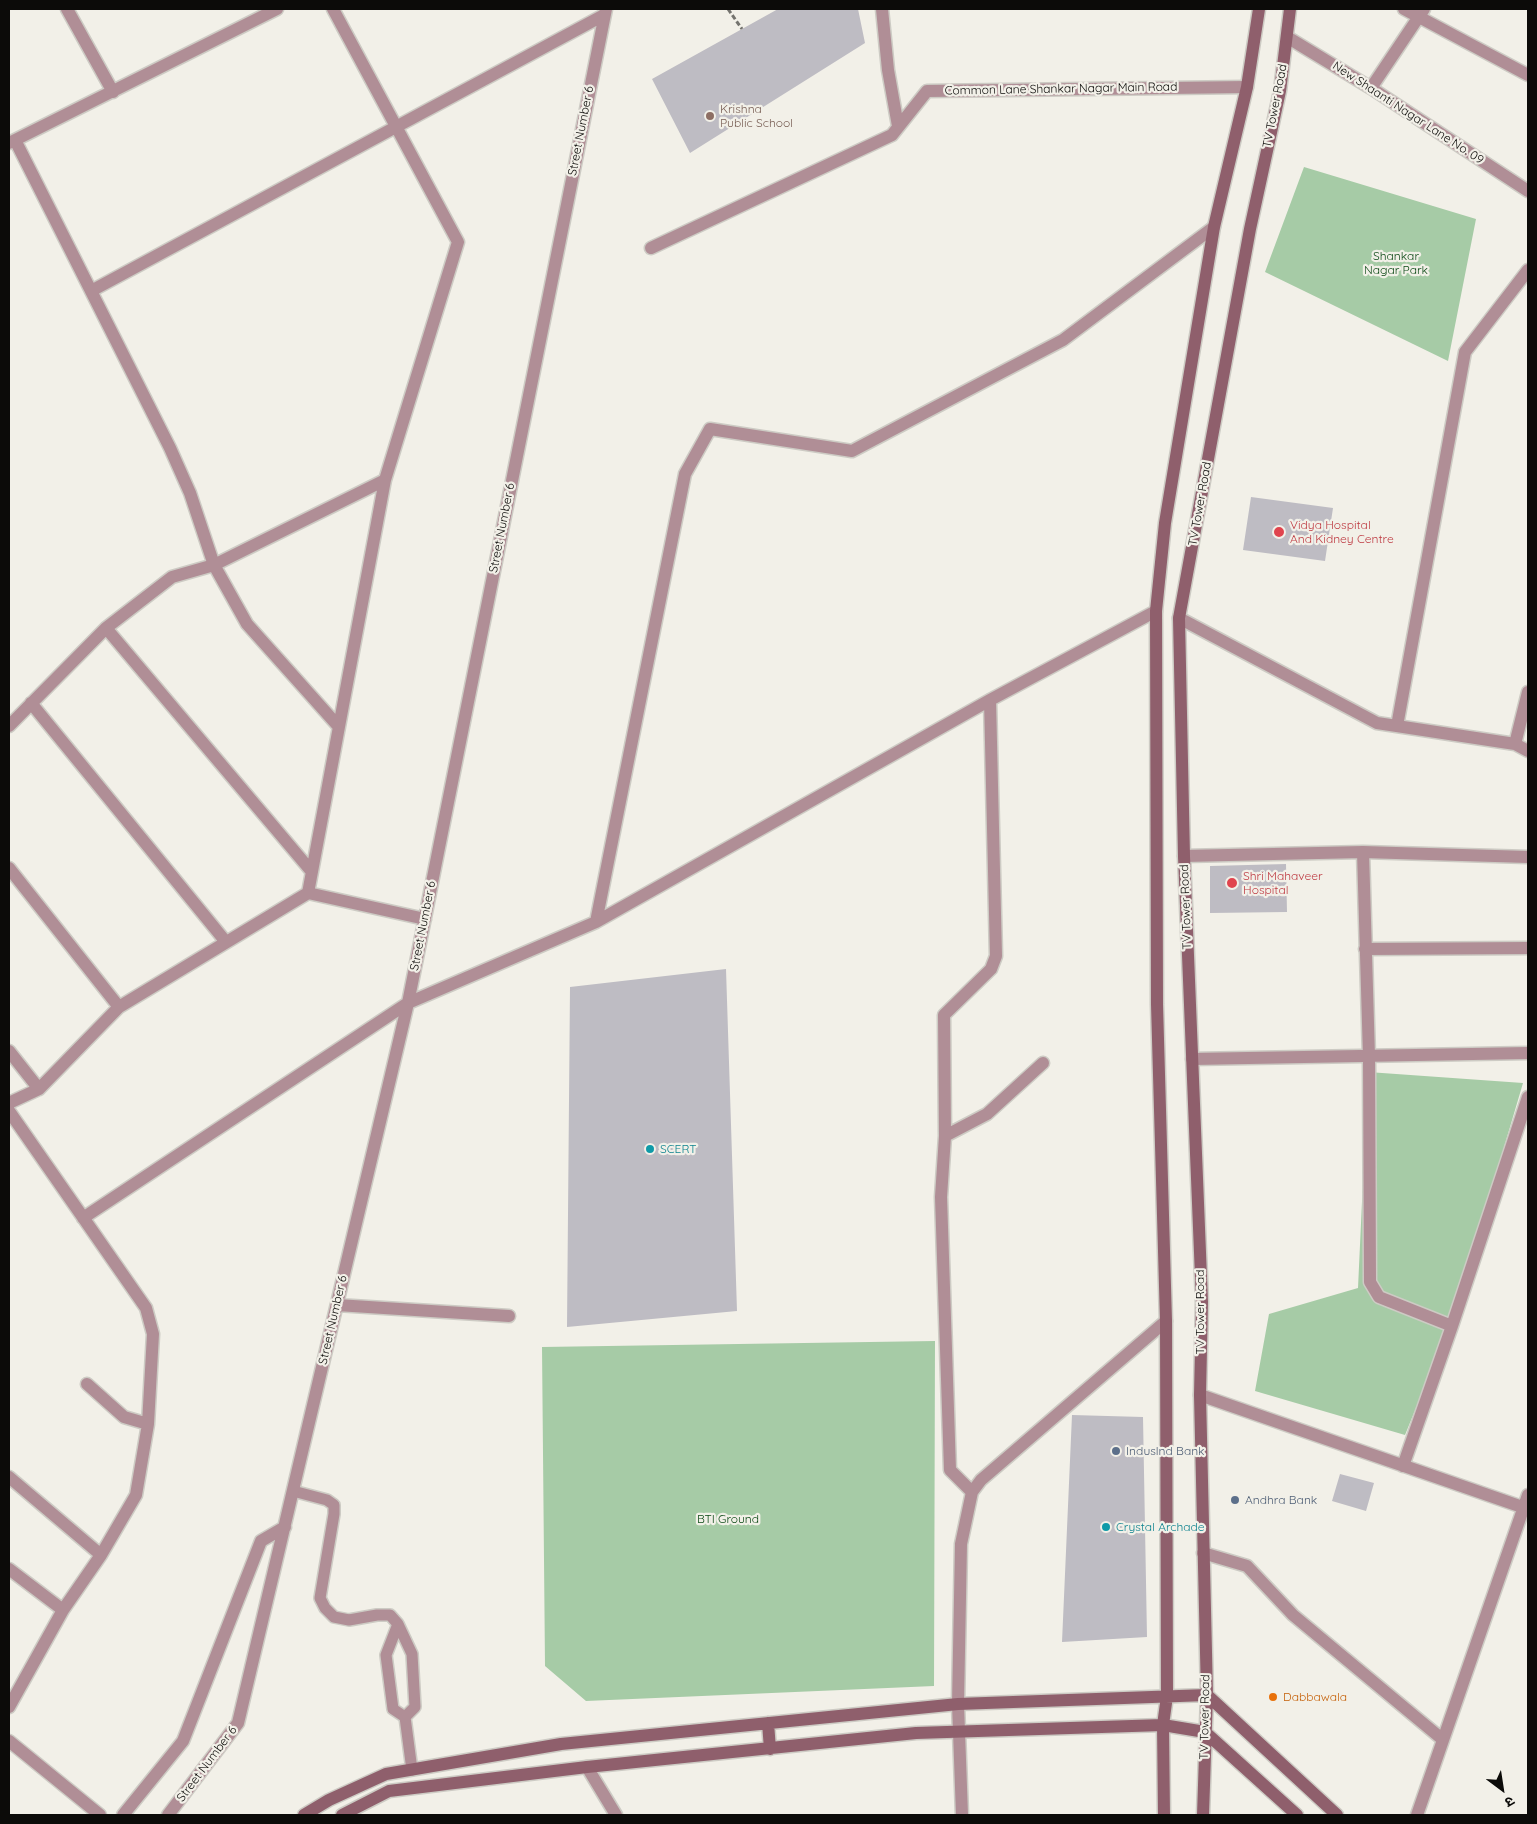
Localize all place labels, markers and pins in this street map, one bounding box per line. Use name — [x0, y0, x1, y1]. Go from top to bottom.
place label: Krishna Public School — [720, 102, 793, 130]
marker: Krishna Public School — [704, 110, 716, 122]
place label: Vidya Hospital And Kidney Centre — [1290, 518, 1394, 546]
marker: Vidya Hospital And Kidney Centre — [1272, 525, 1286, 539]
place label: Shri Mahaveer Hospital — [1243, 869, 1323, 897]
marker: Shri Mahaveer Hospital — [1225, 876, 1239, 890]
place label: SCERT — [660, 1142, 697, 1156]
marker: SCERT — [644, 1143, 656, 1155]
place label: Induslnd Bank — [1126, 1444, 1205, 1458]
marker: Induslnd Bank — [1110, 1445, 1122, 1457]
place label: Andhra Bank — [1245, 1493, 1317, 1507]
marker: Andhra Bank — [1229, 1494, 1241, 1506]
place label: Crystal Archade — [1116, 1520, 1205, 1534]
marker: Crystal Archade — [1100, 1521, 1112, 1533]
place label: Dabbawala — [1283, 1690, 1347, 1704]
marker: Dabbawala — [1267, 1691, 1279, 1703]

